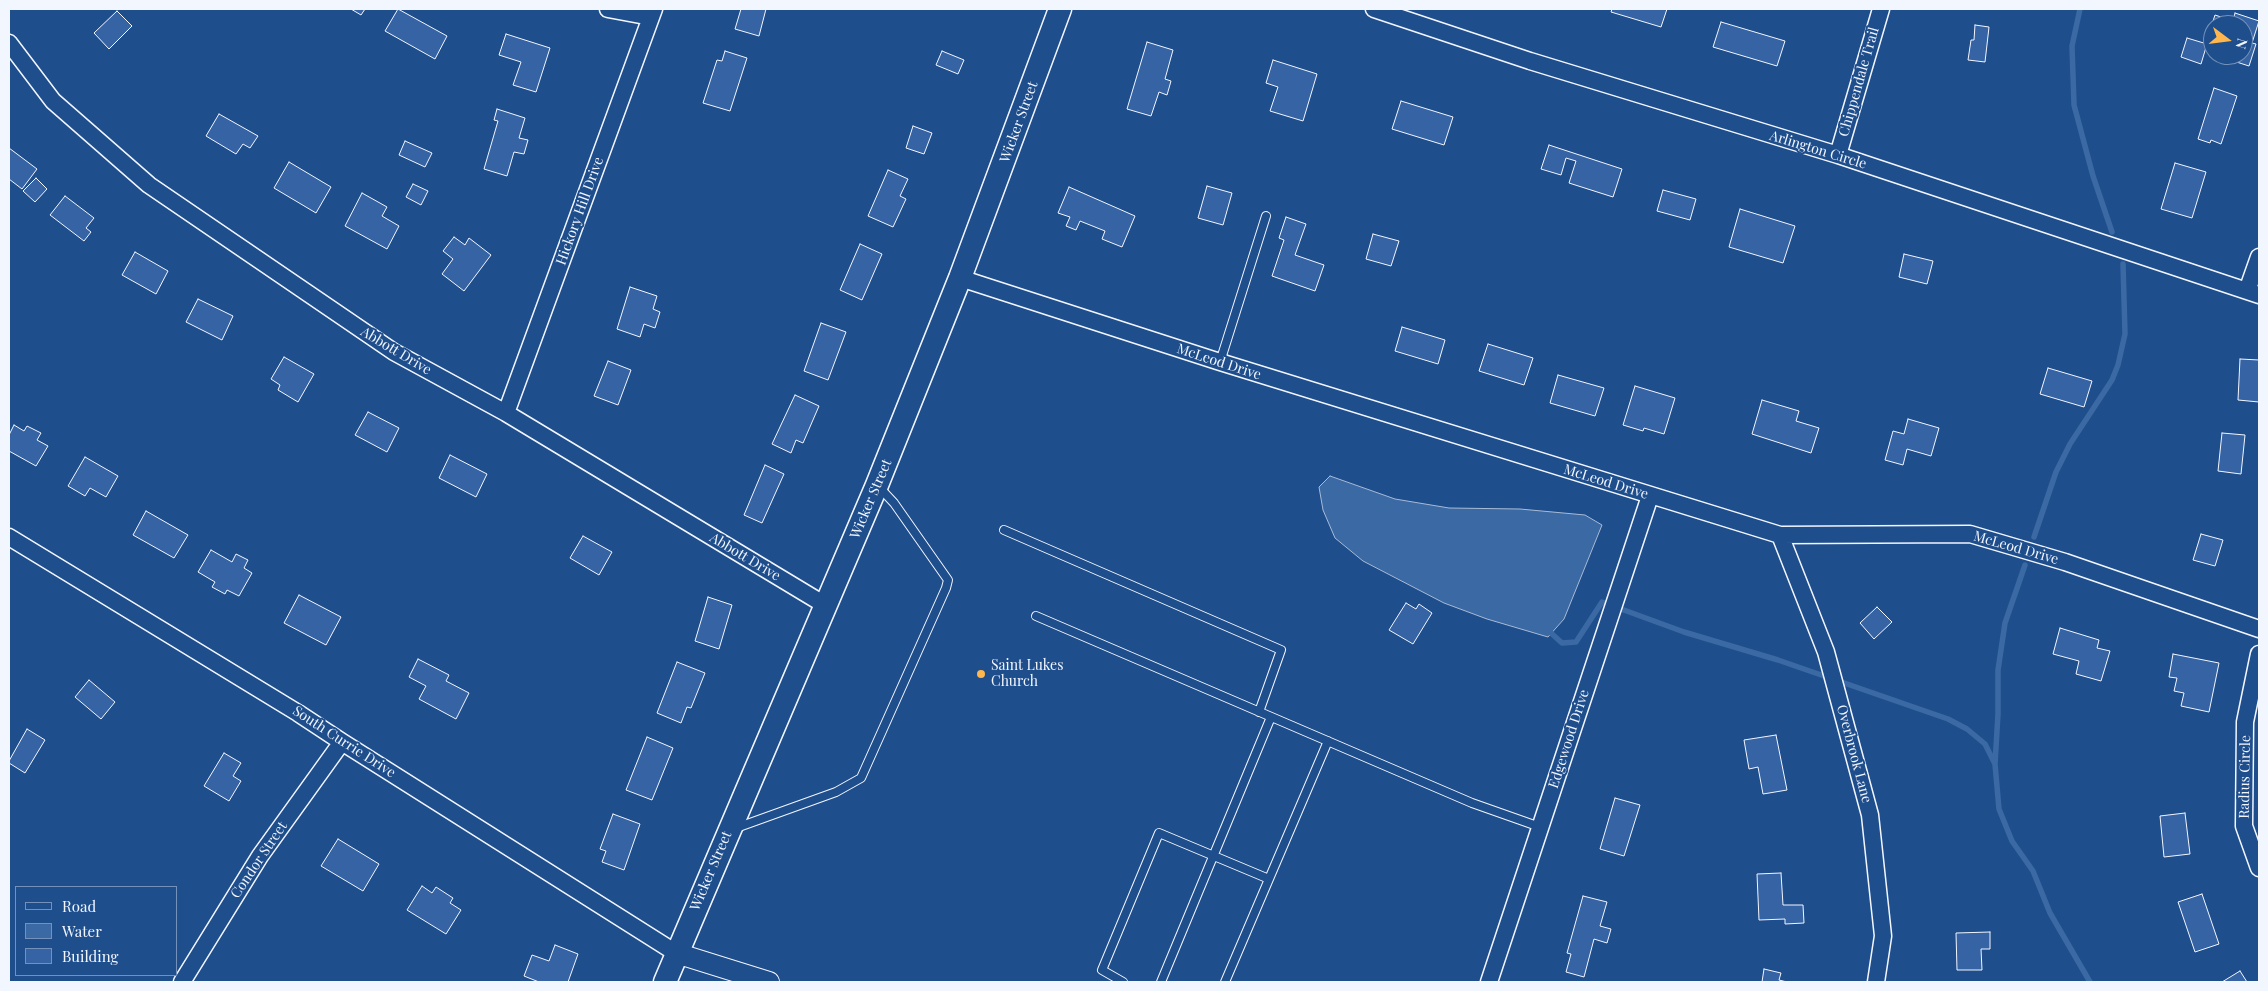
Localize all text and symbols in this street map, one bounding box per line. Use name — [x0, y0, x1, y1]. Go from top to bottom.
north arrow — [2203, 15, 2253, 65]
street label: Chippendale Trail — [1835, 25, 1883, 139]
text: N — [2232, 36, 2252, 51]
street label: Wicker Street — [997, 79, 1041, 165]
street label: Arlington Circle — [1768, 127, 1868, 173]
street label: Hickory Hill Drive — [553, 155, 607, 267]
street label: Abbott Drive — [358, 323, 434, 379]
street label: McLeod Drive — [1175, 340, 1263, 384]
street label: Wicker Street — [847, 457, 895, 541]
street label: McLeod Drive — [1562, 461, 1650, 503]
street label: McLeod Drive — [1972, 528, 2060, 568]
street label: Abbott Drive — [707, 529, 783, 585]
place label: Saint Lukes Church — [991, 658, 1063, 690]
marker: Saint Lukes Church — [975, 668, 987, 680]
street label: Edgewood Drive — [1545, 688, 1593, 790]
street label: South Currie Drive — [289, 702, 399, 782]
street label: Overbrook Lane — [1833, 703, 1875, 805]
street label: Radius Circle — [2236, 735, 2254, 819]
street label: Condor Street — [227, 819, 291, 901]
street label: Wicker Street — [687, 829, 735, 913]
legend — [15, 886, 178, 976]
text: Road — [62, 896, 96, 916]
text: Water — [62, 921, 102, 941]
text: Building — [62, 946, 118, 966]

